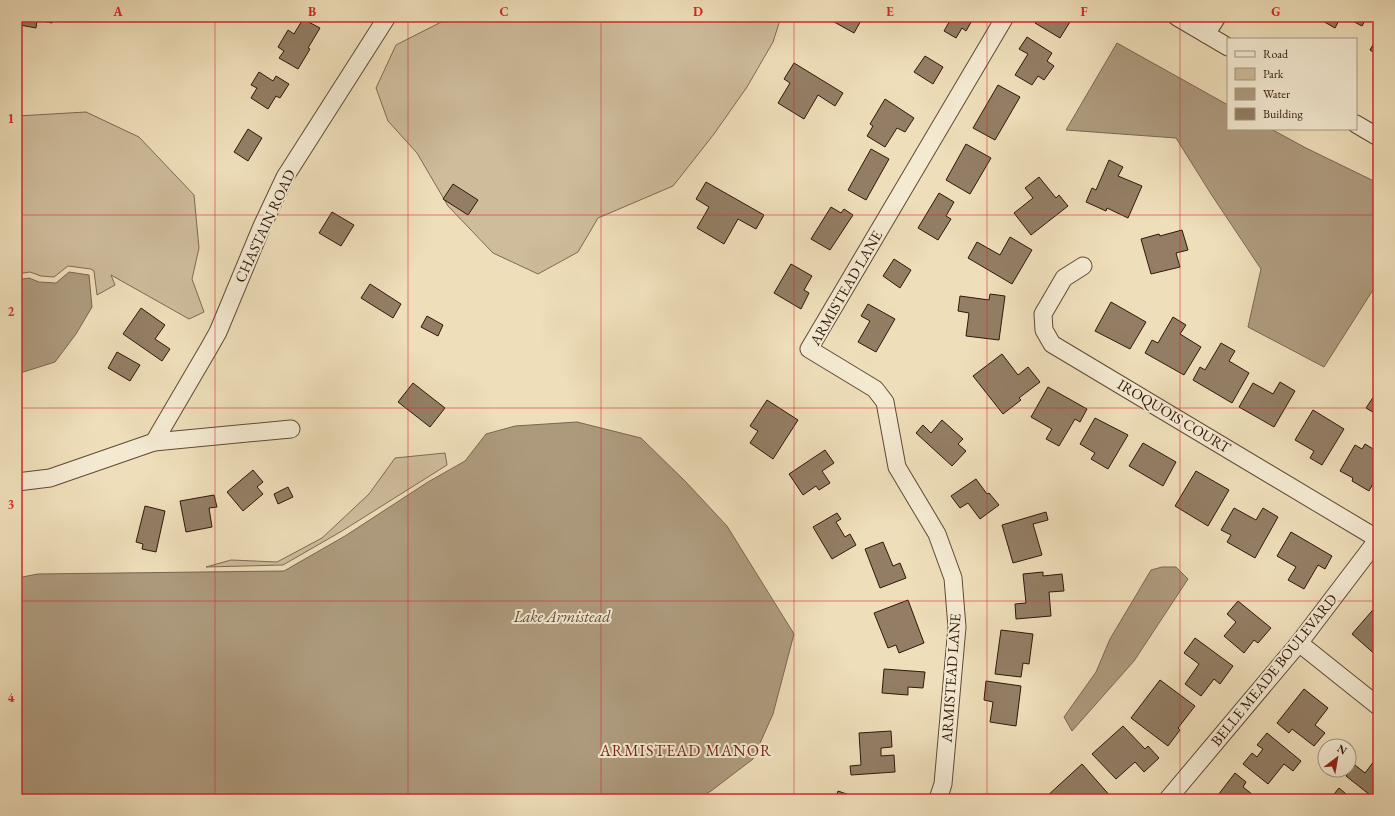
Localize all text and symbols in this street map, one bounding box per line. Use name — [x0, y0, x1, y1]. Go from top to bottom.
text: A — [112, 3, 123, 20]
text: B — [308, 3, 316, 20]
text: C — [499, 3, 509, 20]
text: D — [693, 3, 703, 20]
text: E — [886, 3, 894, 20]
text: F — [1080, 3, 1088, 20]
text: G — [1271, 3, 1281, 20]
legend — [1227, 38, 1357, 130]
text: Road — [1263, 46, 1289, 62]
text: Park — [1263, 66, 1284, 82]
text: Water — [1263, 86, 1290, 102]
text: Building — [1263, 106, 1304, 122]
text: 1 — [8, 110, 15, 127]
street label: CHASTAIN ROAD — [230, 166, 299, 285]
street label: ARMISTEAD LANE — [804, 227, 886, 349]
text: 2 — [8, 303, 15, 320]
street label: IROQUOIS COURT — [1114, 374, 1235, 457]
text: 3 — [8, 496, 15, 513]
street label: BELLE MEADE BOULEVARD — [1206, 590, 1341, 750]
water label: Lake Armistead — [512, 606, 611, 627]
street label: ARMISTEAD LANE — [936, 612, 965, 744]
text: 4 — [8, 689, 15, 706]
north arrow — [1317, 738, 1357, 778]
district label: ARMISTEAD MANOR — [599, 740, 772, 761]
text: N — [1335, 741, 1350, 758]

